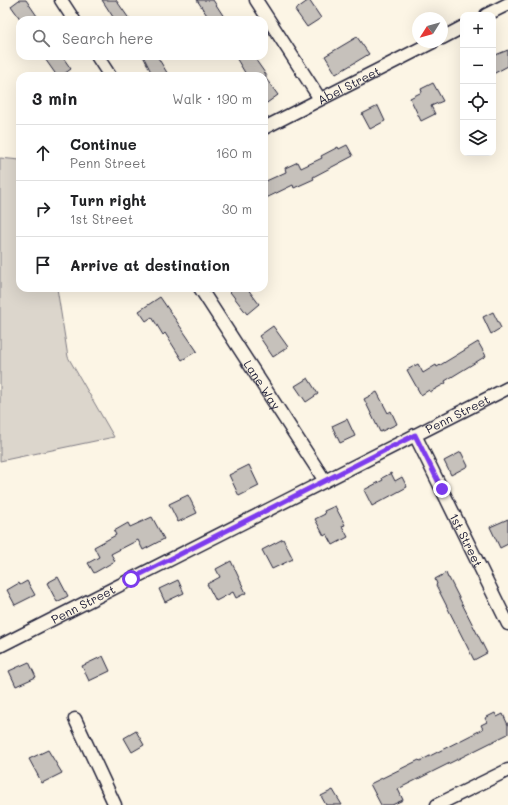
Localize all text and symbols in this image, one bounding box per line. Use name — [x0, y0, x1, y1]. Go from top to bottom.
north arrow — [412, 12, 448, 48]
map controls — [460, 12, 496, 156]
button: + — [460, 12, 496, 48]
search box — [16, 16, 268, 60]
icon: search — [30, 27, 52, 49]
text: Search here — [62, 28, 153, 48]
button: − — [460, 48, 496, 84]
street label: Abel Street — [315, 62, 383, 108]
button: locate — [460, 84, 496, 120]
text: 3 min — [32, 87, 77, 109]
text: Walk · 190 m — [172, 90, 252, 107]
button: layers — [460, 120, 496, 156]
text: Continue — [70, 134, 137, 154]
icon: ahead — [32, 142, 54, 164]
text: 160 m — [216, 144, 252, 161]
text: Penn Street — [70, 154, 146, 171]
text: Turn right — [70, 190, 147, 210]
icon: right — [32, 198, 54, 220]
text: 30 m — [222, 200, 252, 217]
text: 1st Street — [70, 210, 133, 227]
icon: arrive — [32, 254, 54, 276]
text: Arrive at destination — [70, 255, 230, 275]
street label: Lane Way — [241, 357, 284, 412]
street label: Penn Street — [422, 391, 492, 437]
route end — [433, 480, 451, 498]
street label: 1st Street — [447, 510, 487, 570]
route start — [122, 570, 140, 588]
street label: Penn Street — [48, 581, 118, 627]

